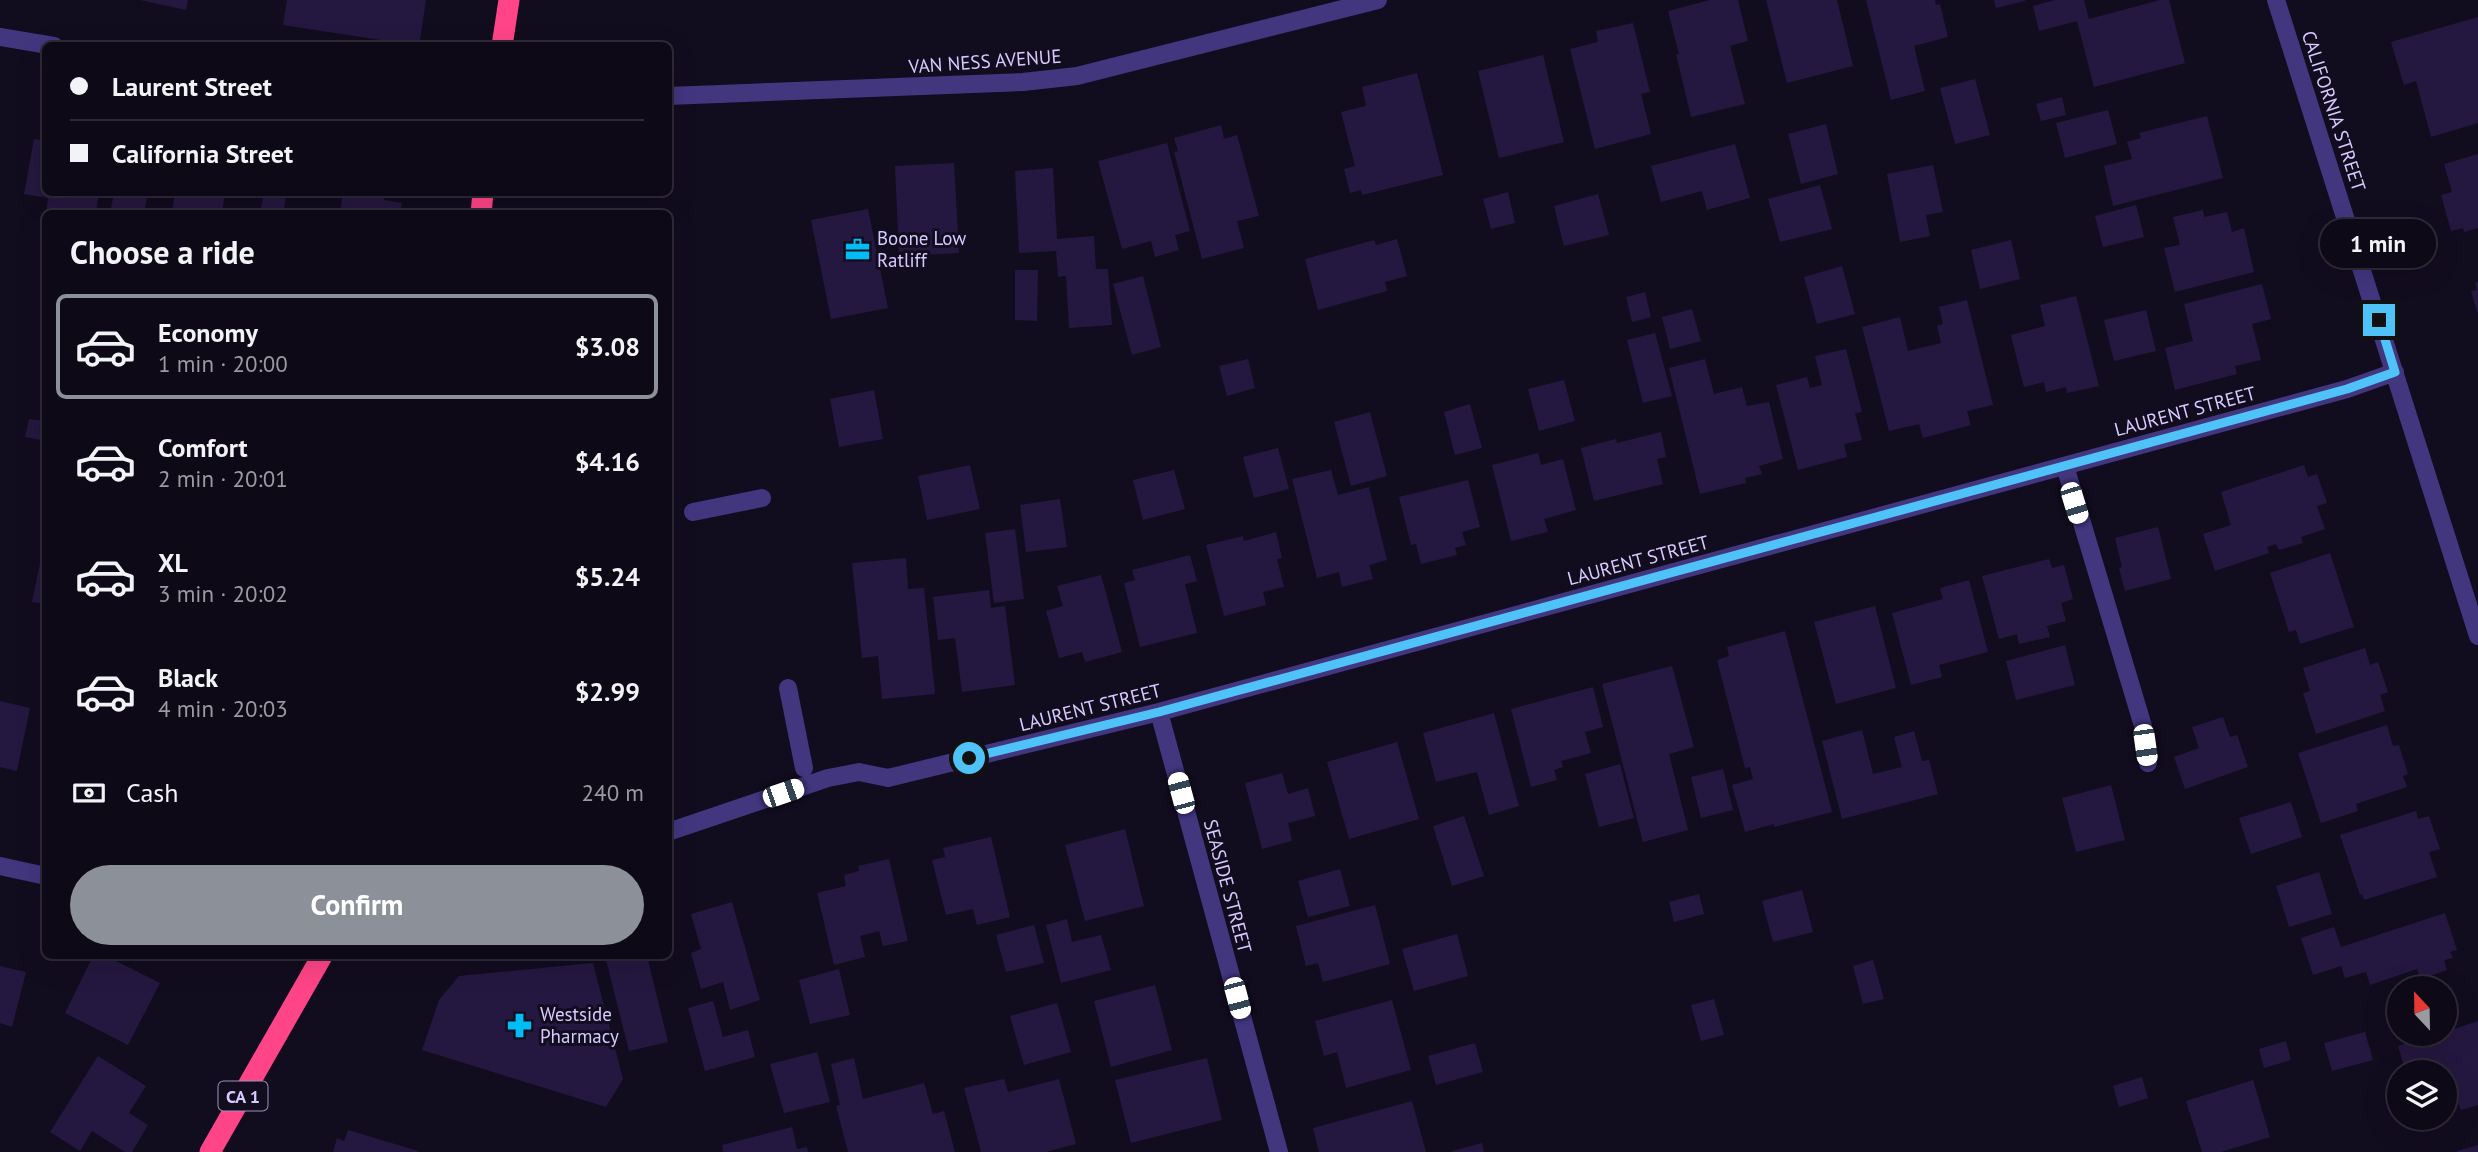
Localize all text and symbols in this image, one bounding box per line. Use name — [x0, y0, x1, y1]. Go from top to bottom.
street label: CALIFORNIA STREET — [2297, 28, 2371, 195]
street label: VAN NESS AVENUE — [907, 44, 1062, 78]
text: Laurent Street — [112, 70, 272, 103]
text: California Street — [112, 137, 293, 170]
callout: 1 min — [2321, 218, 2437, 268]
place label: Boone Low Ratliff — [877, 226, 966, 272]
text: 1 min — [2350, 229, 2406, 258]
text: Choose a ride — [70, 231, 255, 273]
office icon: Boone Low Ratliff — [843, 235, 871, 263]
route end — [2363, 304, 2395, 336]
icon: car — [74, 315, 137, 378]
text: Economy — [158, 316, 258, 349]
text: $3.08 — [575, 330, 640, 363]
text: 1 min · 20:00 — [158, 349, 288, 378]
street label: LAURENT STREET — [2112, 380, 2259, 441]
icon: car — [74, 430, 137, 493]
text: Comfort — [158, 431, 248, 464]
text: $4.16 — [575, 445, 640, 478]
text: 2 min · 20:01 — [158, 464, 288, 493]
car — [2058, 480, 2091, 526]
street label: LAURENT STREET — [1565, 529, 1712, 590]
icon: car — [74, 545, 137, 608]
text: XL — [158, 546, 188, 579]
text: $5.24 — [575, 560, 640, 593]
text: 3 min · 20:02 — [158, 579, 288, 608]
icon: car — [74, 660, 137, 723]
text: Black — [158, 661, 218, 694]
text: $2.99 — [575, 675, 640, 708]
street label: LAURENT STREET — [1017, 678, 1164, 736]
text: 4 min · 20:03 — [158, 694, 288, 723]
car — [2132, 723, 2159, 767]
route start — [953, 742, 985, 774]
car — [1166, 770, 1197, 816]
icon: cash — [70, 774, 108, 812]
text: Cash — [126, 776, 178, 809]
car — [760, 776, 807, 810]
text: 240 m — [582, 778, 644, 807]
street label: SEASIDE STREET — [1199, 816, 1258, 956]
button: Confirm — [70, 865, 644, 945]
car — [1222, 975, 1253, 1021]
north arrow — [2387, 976, 2457, 1046]
map controls — [2387, 976, 2457, 1130]
place label: Westside Pharmacy — [540, 1002, 619, 1048]
pharmacy icon: Westside Pharmacy — [506, 1011, 534, 1039]
button: layers — [2387, 1060, 2457, 1130]
road number: CA 1 — [218, 1082, 268, 1111]

